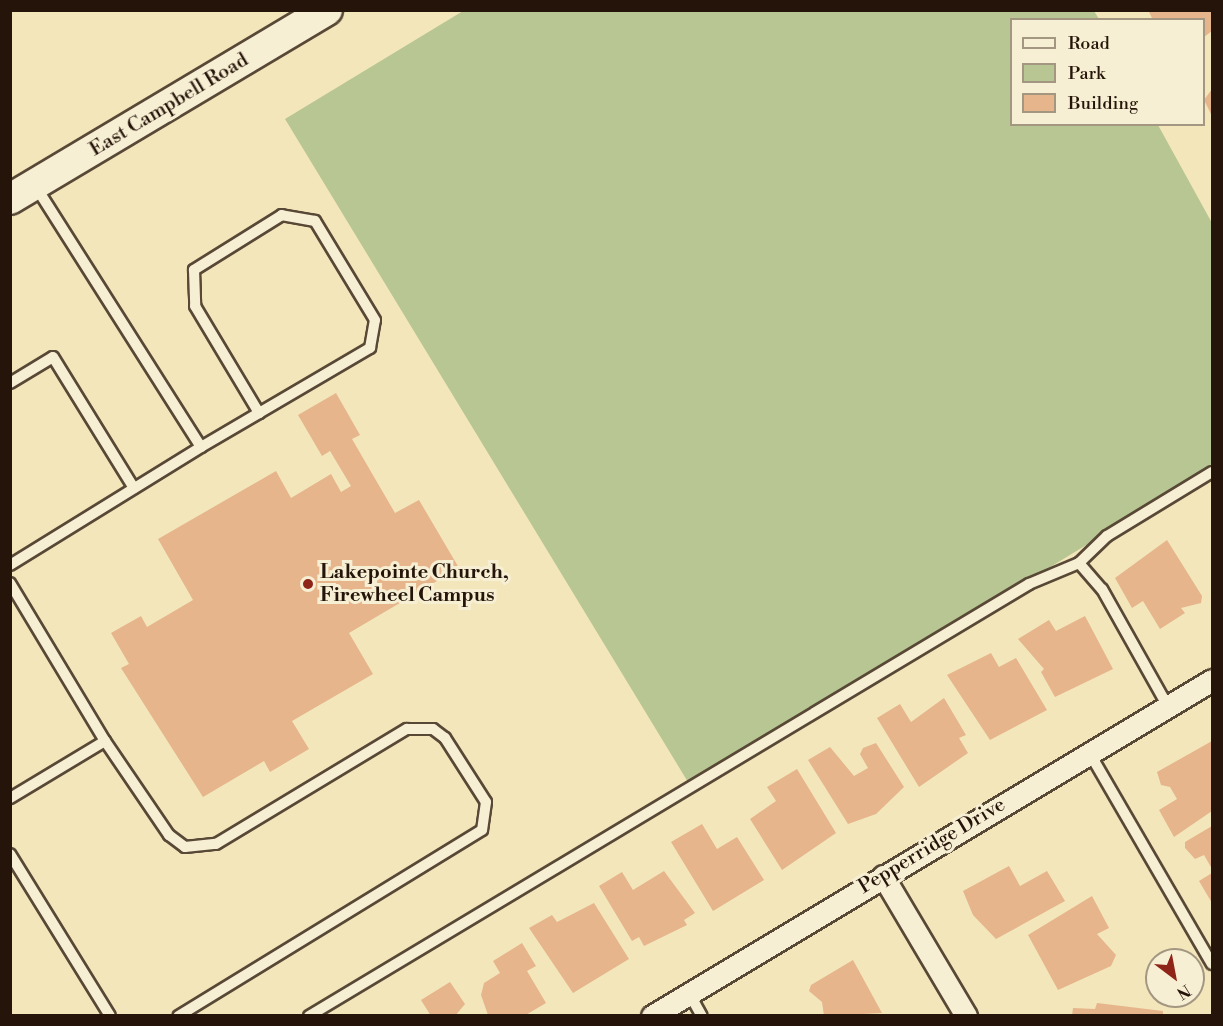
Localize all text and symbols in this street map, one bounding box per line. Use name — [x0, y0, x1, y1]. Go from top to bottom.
legend — [1010, 18, 1205, 126]
text: Road — [1068, 32, 1110, 55]
street label: East Campbell Road — [85, 48, 253, 162]
text: Park — [1068, 62, 1105, 85]
text: Building — [1068, 92, 1138, 115]
place label: Lakepointe Church, Firewheel Campus — [320, 560, 509, 607]
marker: Lakepointe Church, Firewheel Campus — [301, 577, 315, 591]
street label: Pepperridge Drive — [854, 793, 1010, 899]
north arrow — [1145, 948, 1205, 1008]
text: N — [1173, 980, 1194, 1003]

